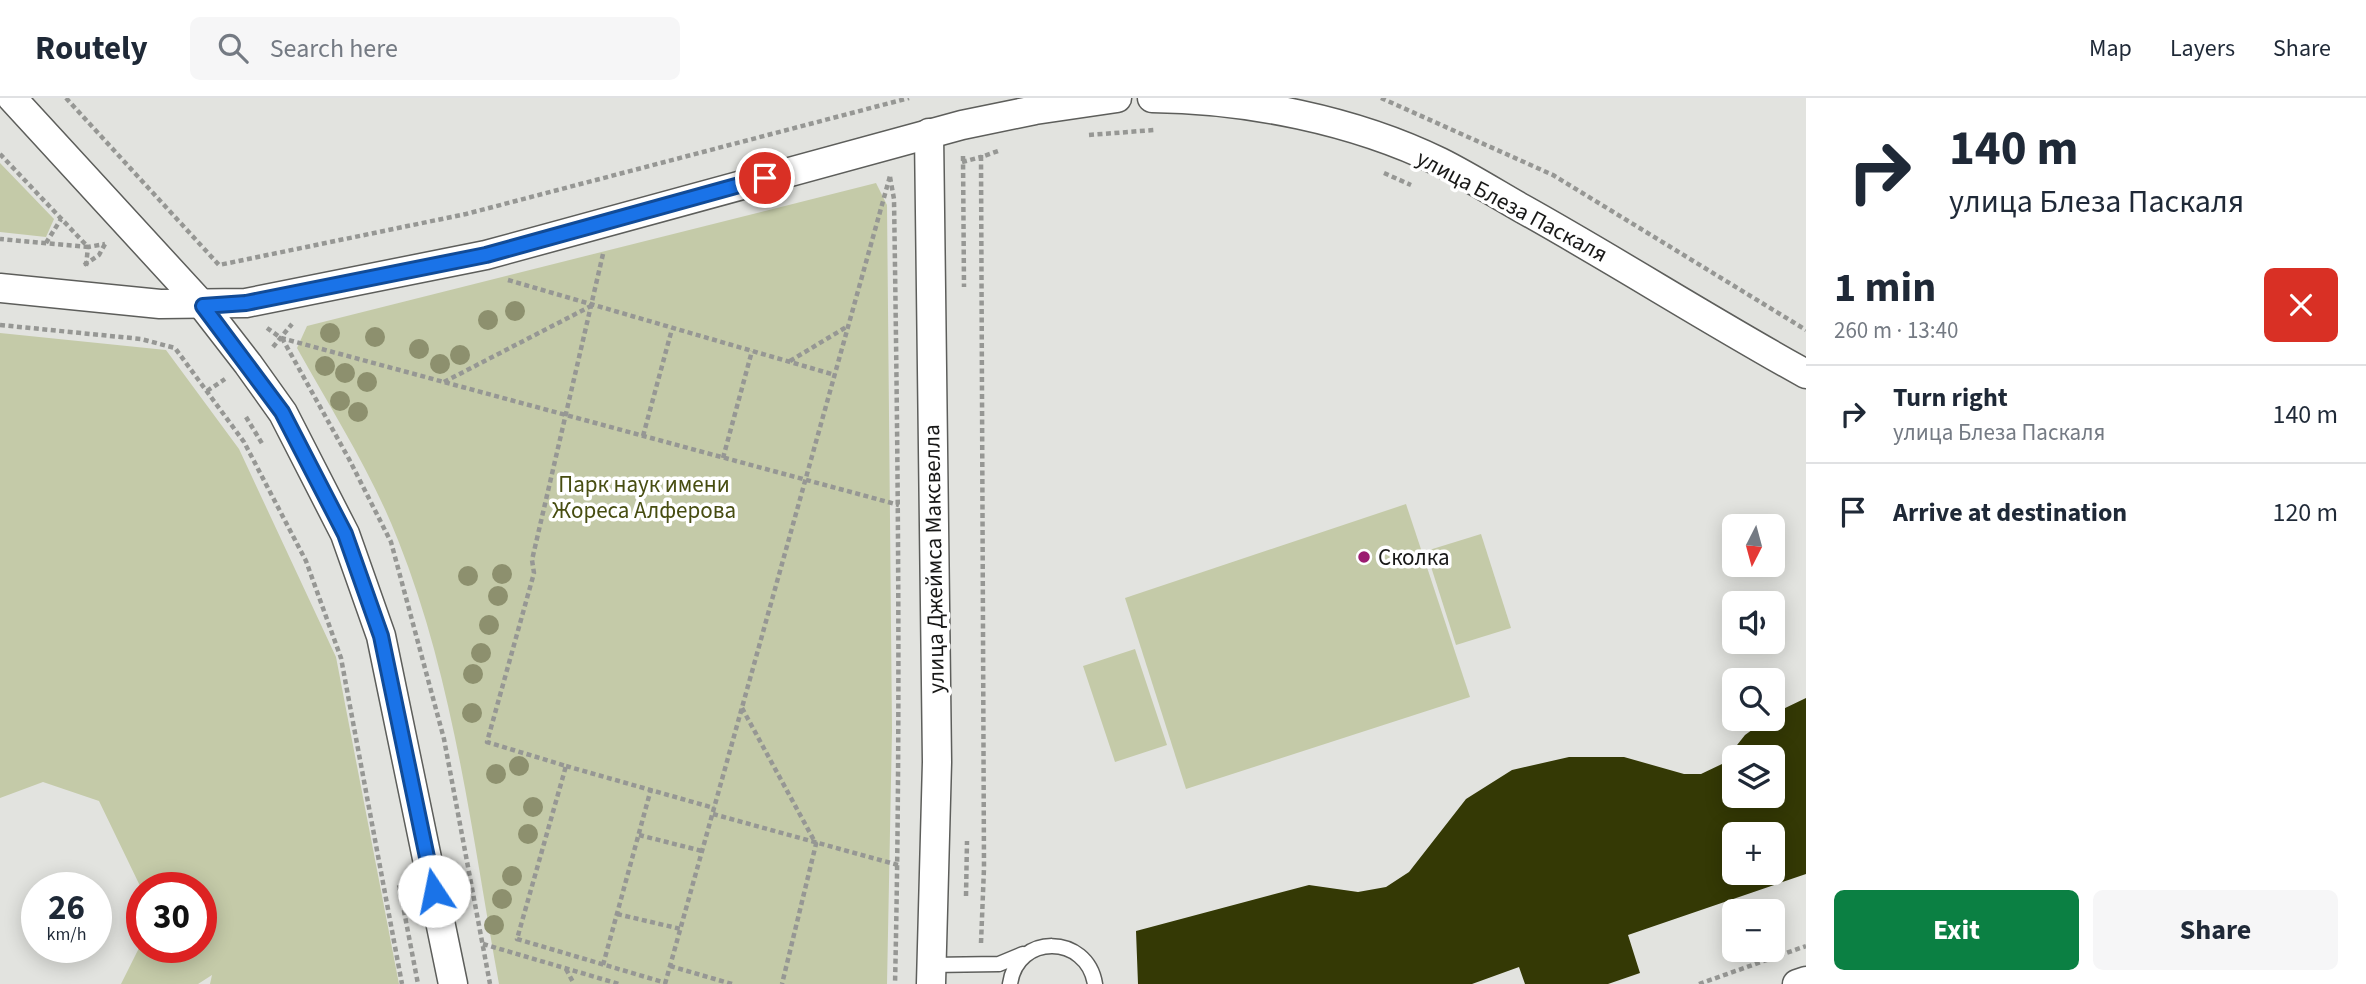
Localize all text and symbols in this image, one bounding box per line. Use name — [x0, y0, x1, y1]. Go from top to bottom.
search box — [190, 17, 680, 80]
text: Routely — [35, 25, 148, 72]
icon: search — [214, 29, 252, 67]
text: Search here — [270, 30, 398, 67]
text: Map — [2089, 31, 2132, 66]
text: Layers — [2170, 31, 2235, 66]
text: Share — [2273, 31, 2331, 66]
text: 140 m — [1949, 114, 2078, 184]
icon: right — [1834, 126, 1925, 217]
street label: улица Блеза Паскаля — [1411, 142, 1613, 270]
pin — [735, 148, 795, 208]
icon: arrive — [746, 159, 784, 197]
text: улица Блеза Паскаля — [1949, 179, 2244, 225]
text: 1 min — [1834, 258, 1936, 318]
button: close — [2264, 268, 2338, 342]
text: 260 m · 13:40 — [1834, 314, 1958, 347]
text: Turn right — [1893, 379, 2008, 416]
icon: right — [1834, 395, 1872, 433]
text: 140 m — [2272, 396, 2338, 433]
text: улица Блеза Паскаля — [1893, 416, 2105, 449]
street label: улица Джеймса Максвелла — [915, 424, 953, 694]
park label: Парк наук имени Жореса Алферова — [552, 468, 736, 527]
icon: arrive — [1834, 493, 1872, 531]
text: Arrive at destination — [1893, 494, 2127, 531]
text: 120 m — [2272, 494, 2338, 531]
north arrow — [1722, 514, 1785, 578]
map controls — [1722, 514, 1785, 962]
place label: Сколка — [1378, 541, 1450, 574]
marker: Сколка — [1356, 549, 1372, 565]
button: sound — [1722, 591, 1785, 654]
button: search — [1722, 668, 1785, 731]
button: layers — [1722, 745, 1785, 808]
button: + — [1722, 822, 1785, 885]
position arrow — [397, 854, 471, 928]
speed limit sign: 30 — [126, 872, 217, 963]
text: 26 — [48, 883, 85, 933]
button: Exit — [1834, 890, 2079, 970]
button: Share — [2093, 890, 2338, 970]
button: − — [1722, 899, 1785, 962]
text: km/h — [47, 922, 86, 947]

